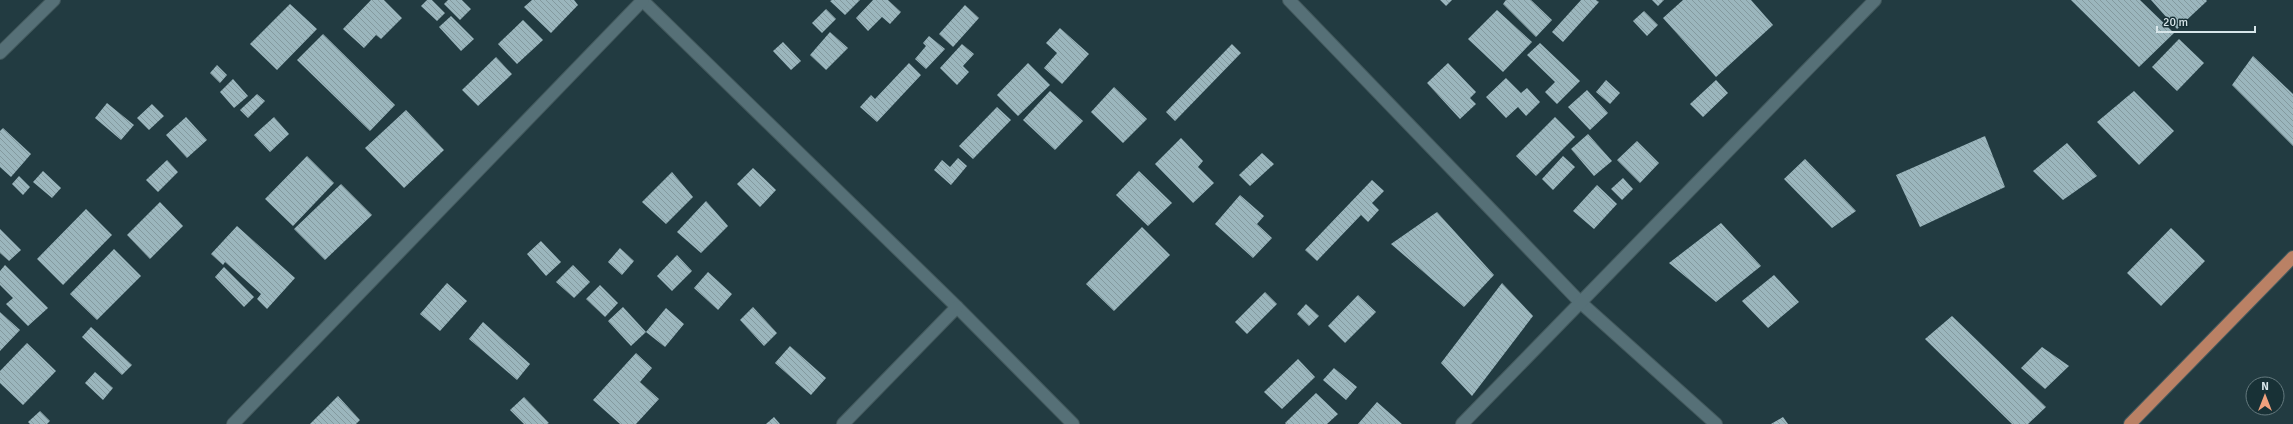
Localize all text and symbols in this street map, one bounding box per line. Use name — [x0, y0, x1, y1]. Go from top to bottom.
scale bar — [2157, 8, 2255, 34]
text: 20 m — [2163, 15, 2188, 30]
north arrow — [2245, 376, 2285, 416]
text: N — [2261, 380, 2269, 393]

